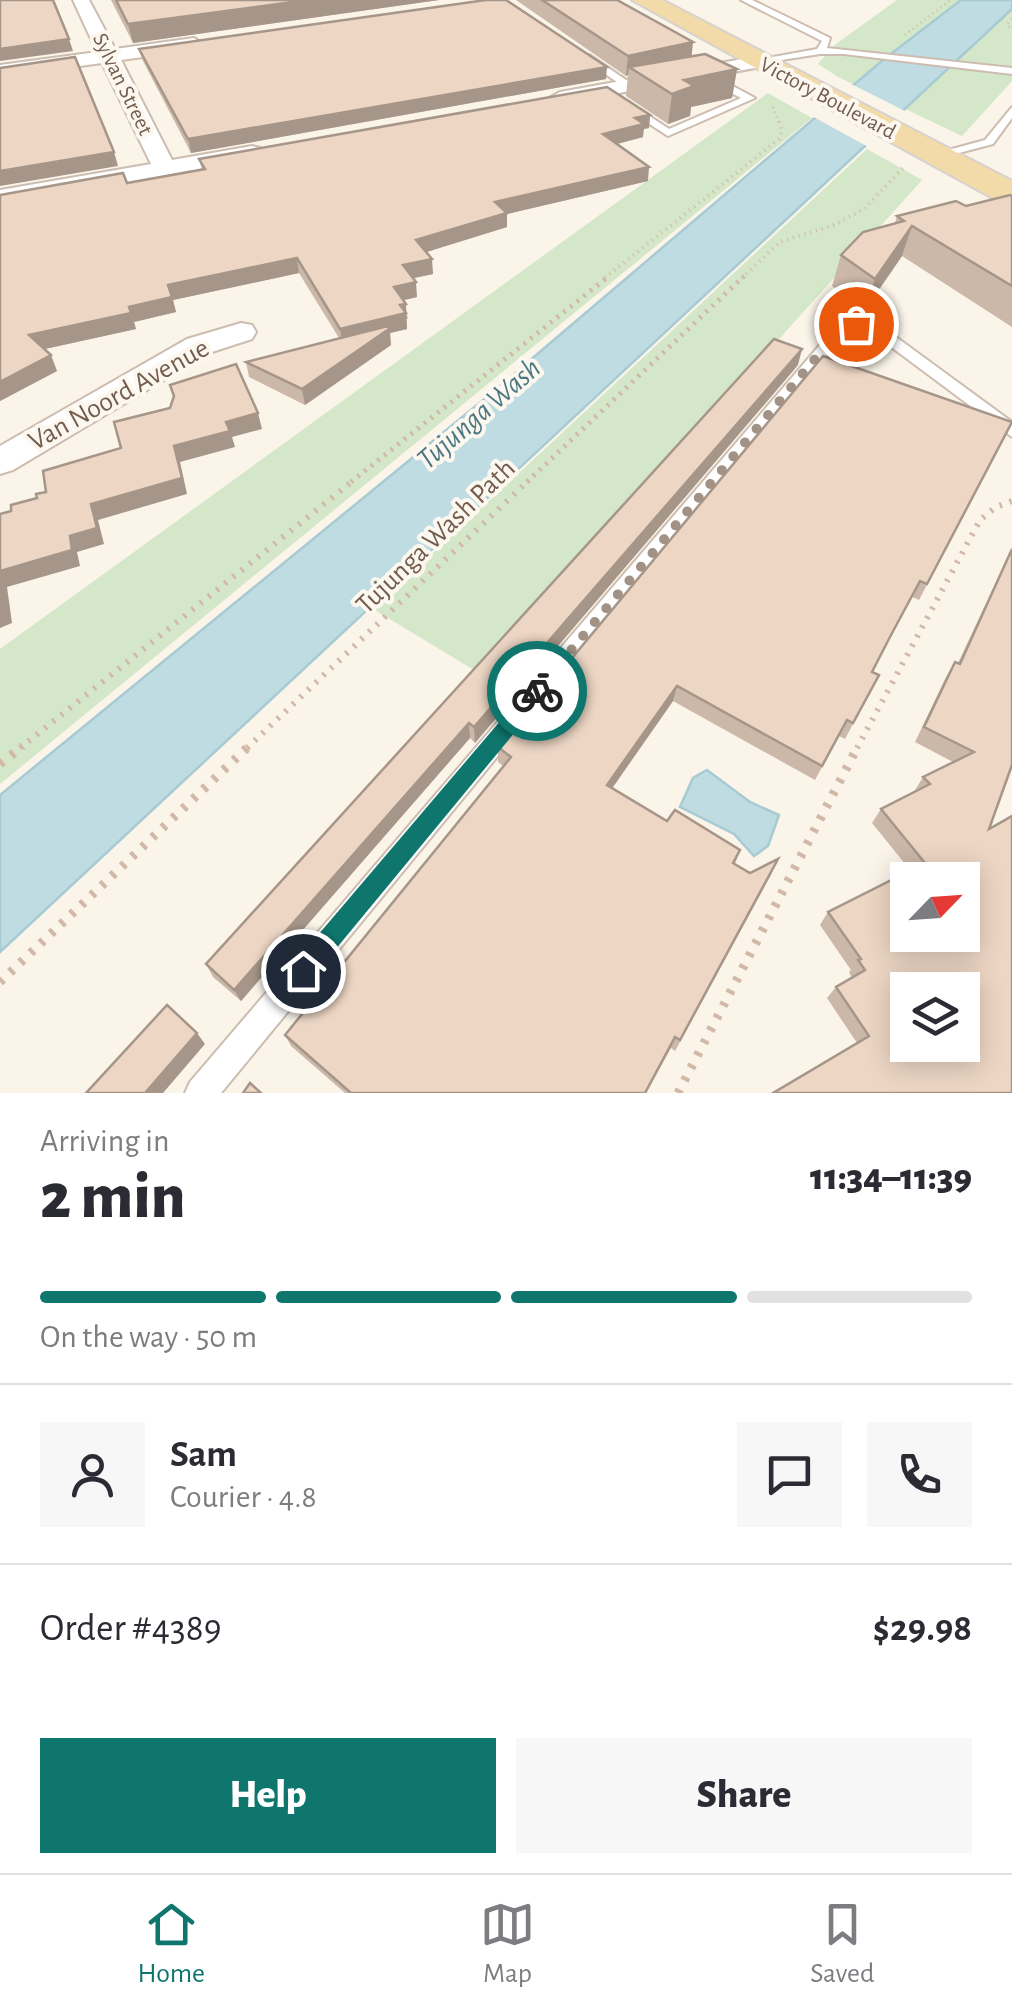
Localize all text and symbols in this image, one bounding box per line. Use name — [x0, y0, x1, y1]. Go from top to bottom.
street label: Sylvan Street — [89, 30, 157, 138]
street label: Victory Boulevard — [756, 53, 900, 143]
pin — [814, 282, 899, 367]
icon: bag — [829, 297, 884, 352]
street label: Van Noord Avenue — [24, 334, 214, 456]
water label: Tujunga Wash — [412, 353, 546, 475]
street label: Tujunga Wash Path — [351, 454, 521, 620]
courier — [487, 641, 587, 741]
icon: bike — [510, 664, 565, 719]
north arrow — [890, 862, 980, 952]
map controls — [890, 862, 980, 1062]
pin — [261, 929, 346, 1014]
icon: home — [276, 944, 331, 999]
button: layers — [890, 972, 980, 1062]
text: Arriving in — [40, 1125, 169, 1157]
text: 11:34–11:39 — [810, 1159, 972, 1197]
text: 2 min — [40, 1165, 186, 1230]
text: On the way · 50 m — [40, 1321, 257, 1353]
button: person — [40, 1422, 145, 1527]
button: chat — [737, 1422, 842, 1527]
button: phone — [867, 1422, 972, 1527]
text: Sam — [170, 1436, 237, 1474]
text: Courier · 4.8 — [170, 1481, 317, 1513]
text: Order #4389 — [40, 1610, 222, 1648]
text: $29.98 — [873, 1610, 972, 1648]
button: Help — [40, 1738, 496, 1853]
button: Share — [516, 1738, 972, 1853]
tab: Home — [138, 1897, 205, 1991]
tab: Map — [480, 1897, 535, 1991]
tab: Saved — [810, 1897, 874, 1991]

